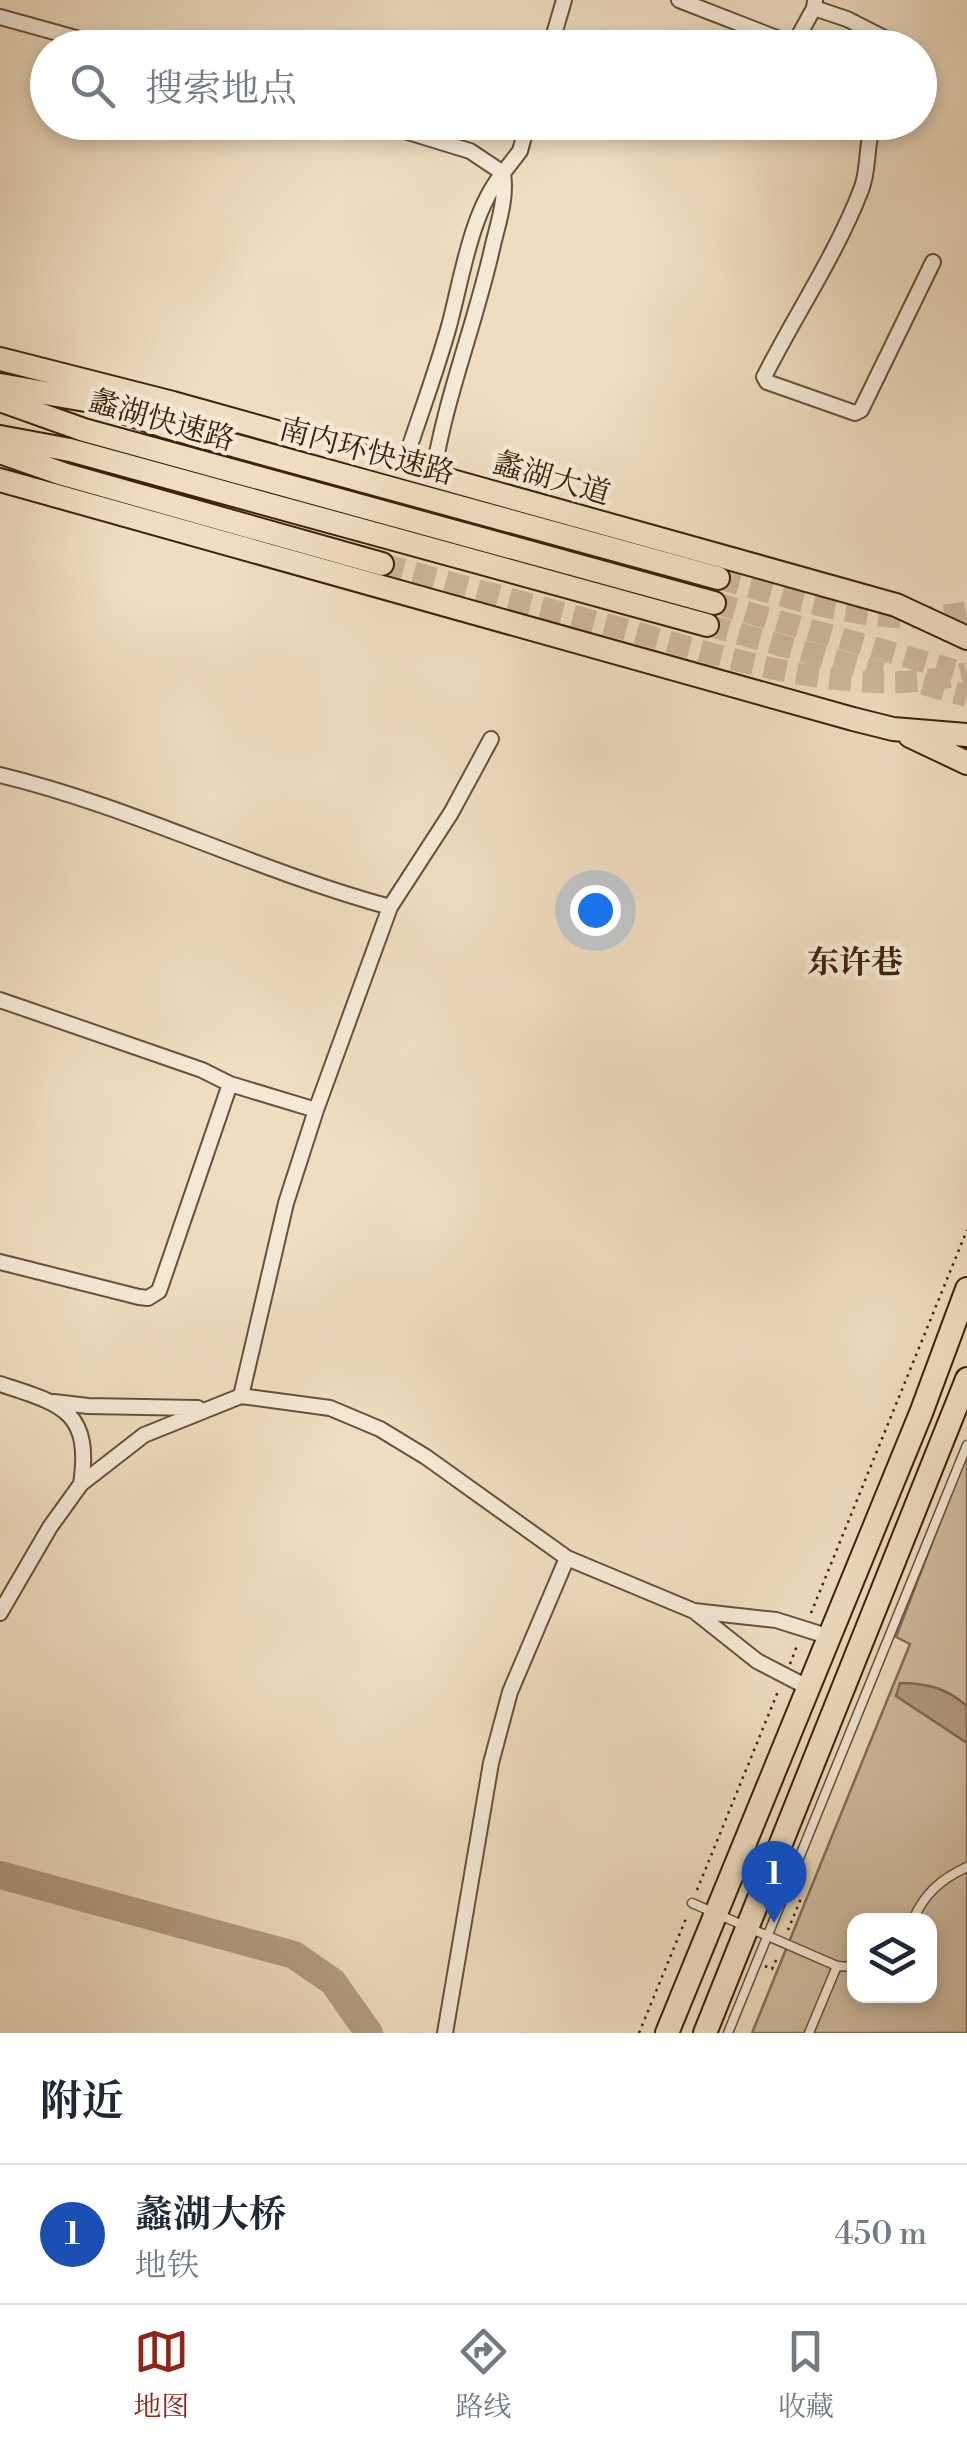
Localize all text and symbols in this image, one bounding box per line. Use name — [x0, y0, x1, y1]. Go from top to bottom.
search box — [30, 30, 937, 140]
icon: search — [65, 58, 120, 113]
text: 搜索地点 — [145, 66, 297, 113]
street label: 蠡湖快速路 — [84, 382, 239, 460]
street label: 南内环快速路 — [275, 410, 459, 494]
street label: 蠡湖大道 — [489, 444, 615, 514]
your location — [570, 885, 621, 936]
district label: 东许巷 — [807, 943, 903, 983]
pin: 1 — [742, 1840, 806, 1923]
map controls — [847, 1913, 937, 2003]
button: layers — [847, 1913, 937, 2003]
text: 附近 — [40, 2076, 124, 2129]
text: 蠡湖大桥 — [135, 2192, 287, 2239]
text: 1 — [65, 2214, 80, 2254]
text: 450 m — [834, 2214, 927, 2254]
text: 地铁 — [135, 2246, 199, 2286]
tab: 地图 — [133, 2324, 189, 2425]
tab: 路线 — [455, 2324, 512, 2425]
tab: 收藏 — [778, 2324, 834, 2425]

